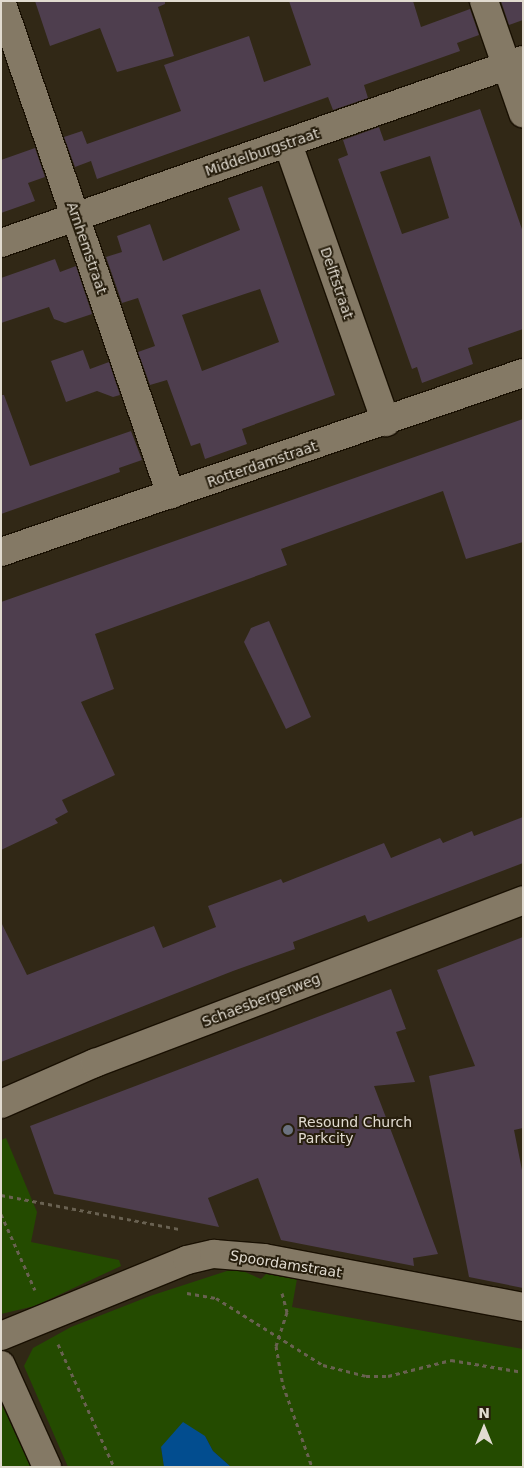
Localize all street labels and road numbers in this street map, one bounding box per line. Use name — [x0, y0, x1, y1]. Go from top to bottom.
street label: Middelburgstraat — [203, 125, 321, 179]
street label: Arnhemstraat — [63, 200, 111, 296]
street label: Delftstraat — [317, 245, 357, 321]
street label: Rotterdamstraat — [205, 437, 319, 491]
street label: Schaesbergerweg — [200, 970, 322, 1030]
street label: Spoordamstraat — [229, 1247, 343, 1281]

